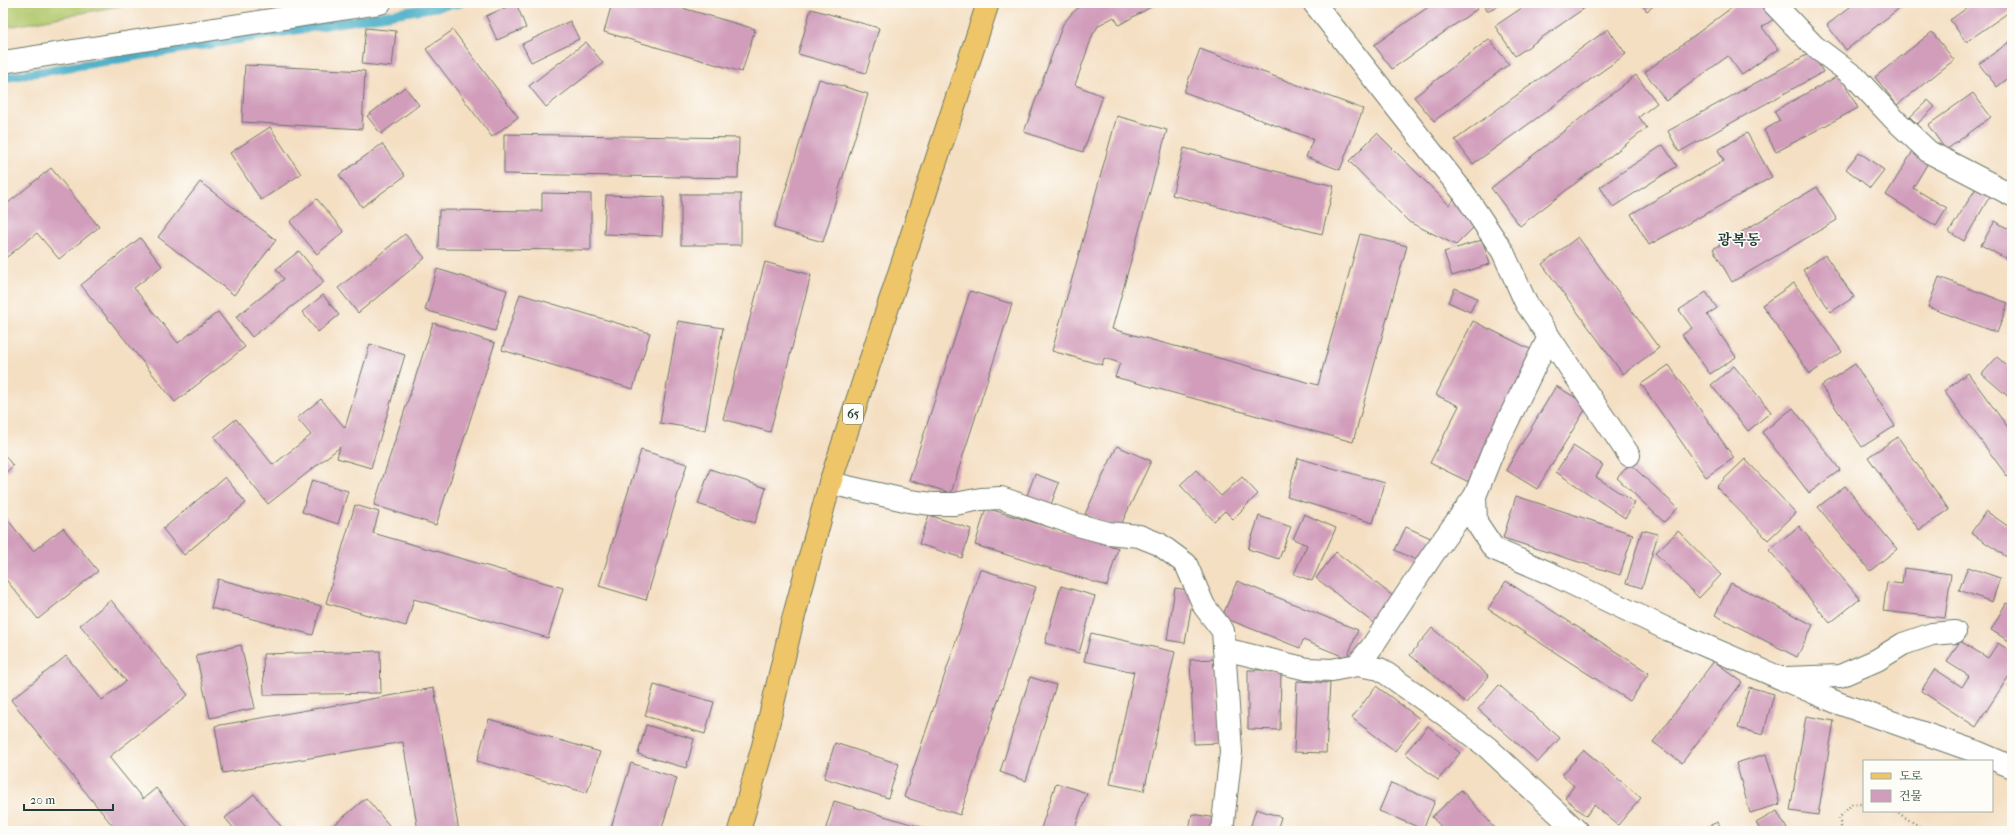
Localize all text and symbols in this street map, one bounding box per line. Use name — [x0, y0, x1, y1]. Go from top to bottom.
district label: 광복동 — [1717, 231, 1761, 249]
road number: 65 — [843, 404, 863, 424]
legend — [1863, 760, 1993, 812]
text: 도로 — [1899, 769, 1923, 783]
scale bar — [24, 786, 113, 812]
text: 건물 — [1899, 789, 1923, 803]
text: 20 m — [30, 793, 55, 807]

